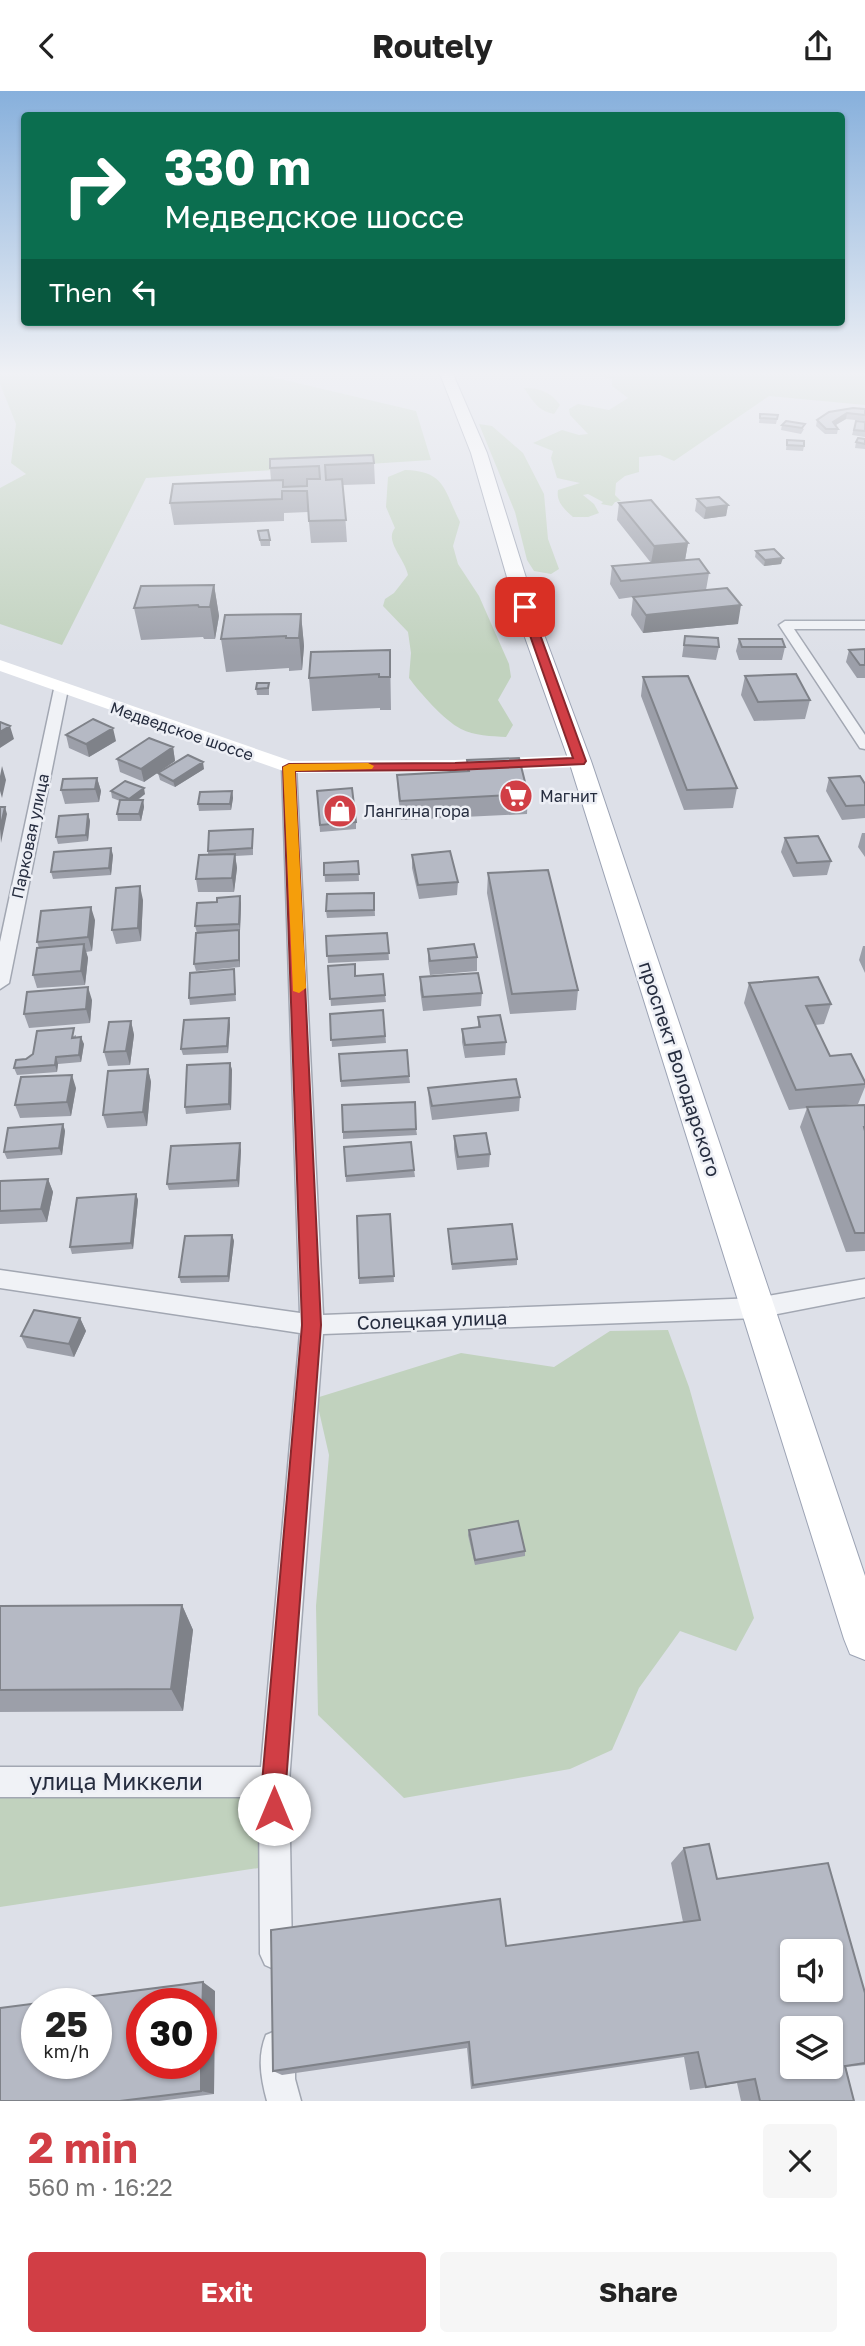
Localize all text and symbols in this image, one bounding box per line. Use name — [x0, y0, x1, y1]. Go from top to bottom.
icon: back — [28, 27, 66, 65]
text: Routely — [372, 27, 493, 65]
icon: share — [799, 27, 837, 65]
text: 330 m — [164, 137, 311, 196]
icon: right — [49, 140, 140, 231]
text: Медведское шоссе — [164, 197, 464, 235]
icon: left — [126, 273, 164, 311]
text: Then — [49, 277, 112, 308]
pin — [495, 577, 555, 637]
icon: arrive — [506, 588, 544, 626]
street label: Медведское шоссе — [108, 697, 256, 765]
street label: Парковая улица — [7, 772, 53, 900]
supermarket icon: Магнит — [497, 777, 535, 815]
place label: Магнит — [540, 786, 598, 806]
shop icon: Лангина гора — [321, 792, 359, 830]
place label: Лангина гора — [364, 801, 470, 821]
street label: проспект Володарского — [635, 958, 726, 1179]
street label: Солецкая улица — [356, 1305, 508, 1334]
street label: улица Миккели — [29, 1767, 203, 1795]
position arrow — [237, 1772, 311, 1846]
map controls — [780, 1939, 843, 2079]
button: sound — [780, 1939, 843, 2002]
speed limit sign: 30 — [126, 1988, 217, 2079]
text: 25 — [45, 2003, 88, 2045]
button: layers — [780, 2016, 843, 2079]
text: km/h — [44, 2040, 89, 2062]
text: 2 min — [28, 2122, 138, 2172]
button: close — [763, 2124, 837, 2198]
text: 560 m · 16:22 — [28, 2173, 173, 2201]
button: Exit — [28, 2252, 426, 2332]
button: Share — [440, 2252, 837, 2332]

